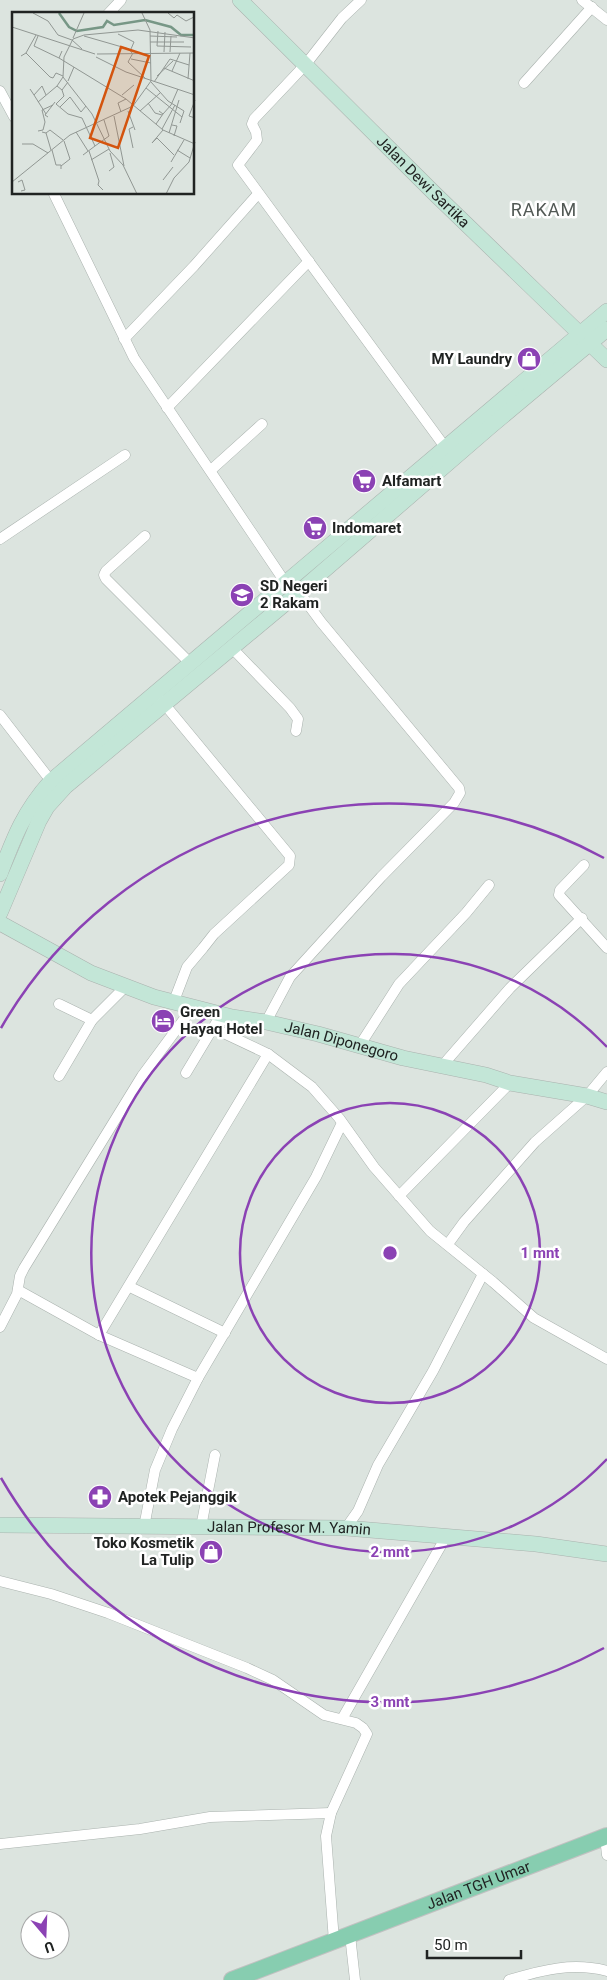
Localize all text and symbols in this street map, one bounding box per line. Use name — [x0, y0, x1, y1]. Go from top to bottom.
inset map — [12, 12, 195, 195]
street label: Jalan Dewi Sartika — [373, 132, 473, 232]
district label: RAKAM — [511, 199, 577, 220]
shop icon: MY Laundry — [516, 346, 542, 372]
place label: MY Laundry — [431, 350, 512, 368]
supermarket icon: Alfamart — [351, 468, 377, 494]
place label: Alfamart — [382, 472, 441, 490]
supermarket icon: Indomaret — [302, 515, 328, 541]
place label: Indomaret — [332, 519, 401, 537]
place label: SD Negeri 2 Rakam — [260, 577, 328, 612]
school or university icon: SD Negeri 2 Rakam — [229, 582, 255, 608]
place label: Green Hayaq Hotel — [180, 1003, 262, 1038]
hotel icon: Green Hayaq Hotel — [150, 1008, 176, 1034]
street label: Jalan Diponegoro — [283, 1018, 401, 1065]
centre of rings — [381, 1244, 399, 1262]
text: 1 mnt — [521, 1244, 559, 1262]
pharmacy icon: Apotek Pejanggik — [87, 1484, 113, 1510]
place label: Apotek Pejanggik — [118, 1488, 238, 1506]
street label: Jalan Profesor M. Yamin — [207, 1518, 372, 1539]
place label: Toko Kosmetik La Tulip — [94, 1534, 195, 1569]
shop icon: Toko Kosmetik La Tulip — [198, 1539, 224, 1565]
text: 2 mnt — [371, 1543, 409, 1561]
text: 3 mnt — [371, 1693, 409, 1711]
street label: Jalan TGH Umar — [424, 1857, 533, 1913]
north arrow — [20, 1910, 70, 1960]
scale bar — [427, 1928, 521, 1960]
text: 50 m — [434, 1936, 468, 1954]
text: U — [42, 1938, 56, 1956]

